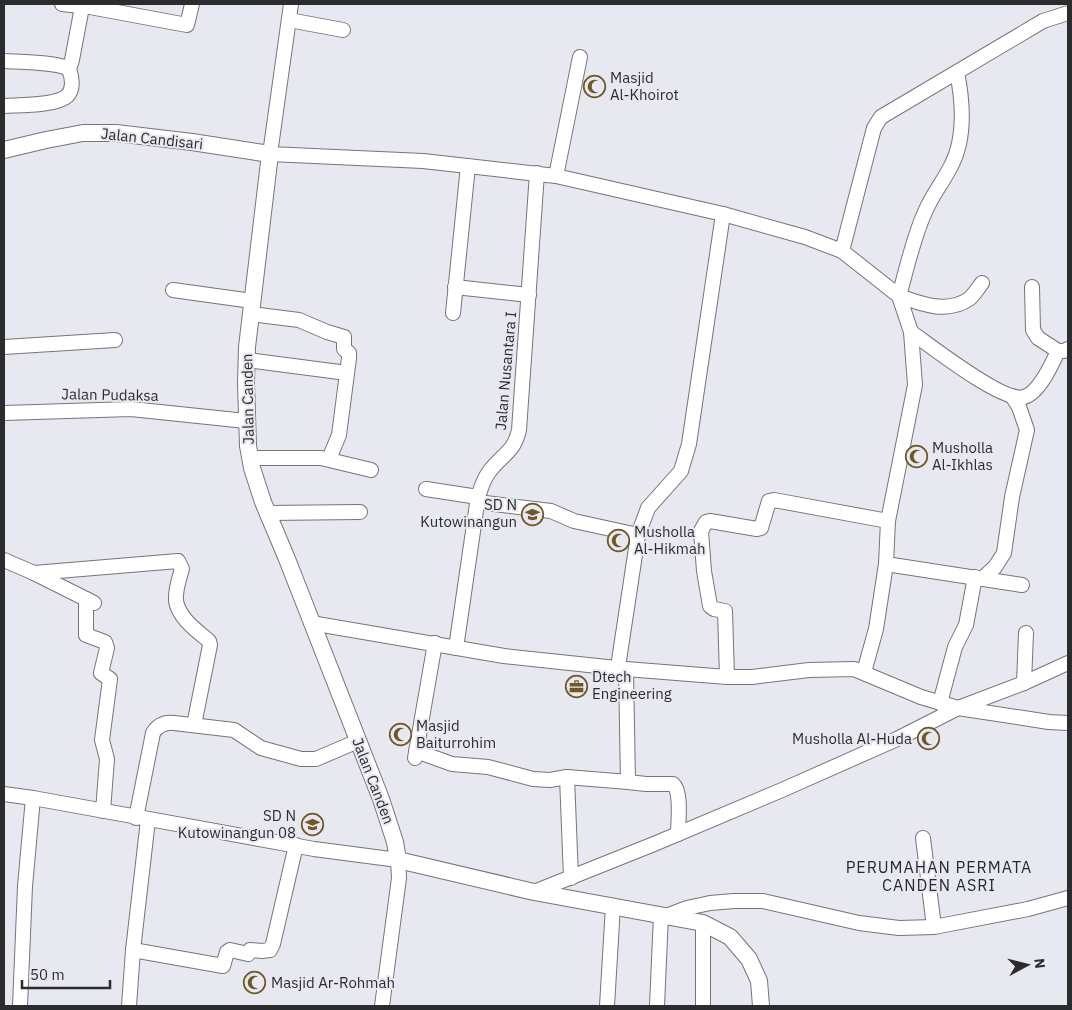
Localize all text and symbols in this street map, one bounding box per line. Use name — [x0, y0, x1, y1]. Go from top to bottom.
place label: Masjid Al-Khoirot — [610, 68, 679, 104]
mosque icon: Masjid Al-Khoirot — [582, 75, 606, 99]
street label: Jalan Candisari — [100, 124, 204, 153]
street label: Jalan Nusantara I — [491, 311, 520, 431]
street label: Jalan Canden — [237, 353, 258, 445]
street label: Jalan Pudaksa — [61, 384, 159, 405]
place label: Musholla Al-Ikhlas — [932, 438, 993, 474]
mosque icon: Musholla Al-Ikhlas — [904, 445, 928, 469]
place label: SD N Kutowinangun — [420, 495, 517, 531]
school or university icon: SD N Kutowinangun — [521, 502, 545, 526]
place label: Musholla Al-Hikmah — [634, 522, 705, 558]
mosque icon: Musholla Al-Hikmah — [606, 529, 630, 553]
place label: Dtech Engineering — [592, 667, 672, 703]
office icon: Dtech Engineering — [564, 674, 588, 698]
place label: Masjid Baiturrohim — [416, 716, 496, 752]
mosque icon: Masjid Baiturrohim — [388, 723, 412, 747]
mosque icon: Musholla Al-Huda — [916, 727, 940, 751]
place label: Musholla Al-Huda — [792, 729, 912, 748]
street label: Jalan Canden — [348, 735, 399, 827]
place label: SD N Kutowinangun 08 — [178, 806, 296, 842]
school or university icon: SD N Kutowinangun 08 — [300, 813, 324, 837]
district label: PERUMAHAN PERMATA CANDEN ASRI — [846, 857, 1032, 895]
north arrow — [1002, 940, 1052, 990]
text: N — [1030, 957, 1049, 970]
scale bar — [22, 958, 110, 990]
text: 50 m — [30, 965, 65, 984]
mosque icon: Masjid Ar-Rohmah — [243, 971, 267, 995]
place label: Masjid Ar-Rohmah — [271, 973, 395, 992]

